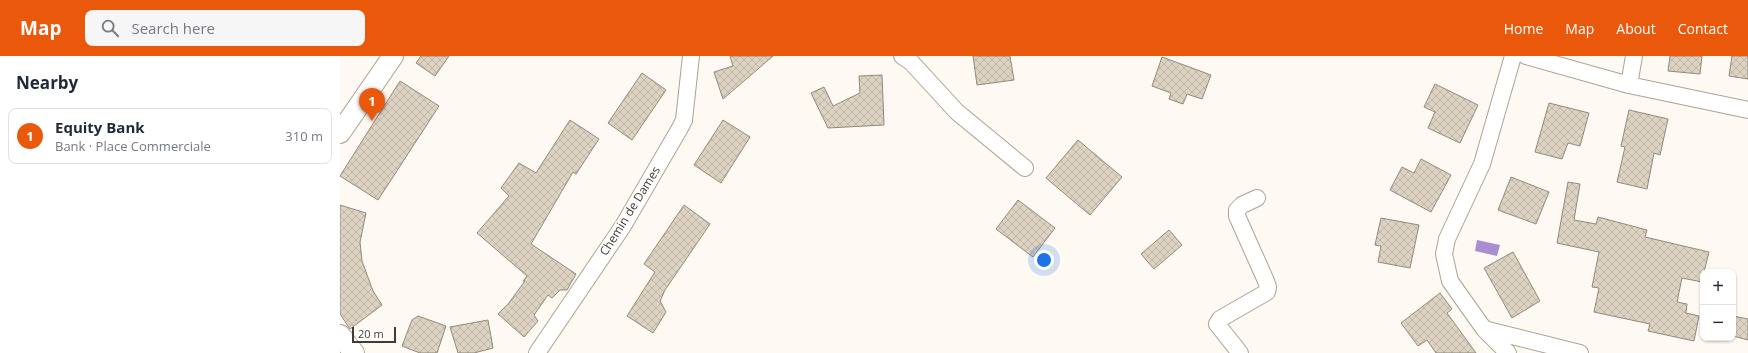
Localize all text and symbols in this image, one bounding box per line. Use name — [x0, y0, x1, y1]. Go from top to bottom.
search box — [85, 10, 365, 46]
text: Map — [20, 15, 61, 41]
icon: search — [99, 17, 121, 39]
text: Search here — [131, 18, 215, 38]
text: Home — [1504, 19, 1543, 38]
text: Map — [1565, 19, 1594, 38]
text: About — [1616, 19, 1656, 38]
text: Contact — [1678, 19, 1728, 38]
text: Nearby — [16, 71, 78, 94]
pin: 1 — [359, 88, 385, 121]
text: Equity Bank — [55, 117, 145, 137]
text: 1 — [26, 127, 34, 145]
text: 310 m — [285, 127, 323, 145]
text: Bank · Place Commerciale — [55, 137, 211, 155]
street label: Chemin de Dames — [595, 163, 664, 259]
your location — [1034, 250, 1054, 270]
map controls — [1700, 269, 1736, 341]
button: + — [1700, 269, 1736, 305]
button: − — [1700, 305, 1736, 341]
scale bar — [352, 325, 396, 344]
text: 20 m — [358, 326, 384, 341]

